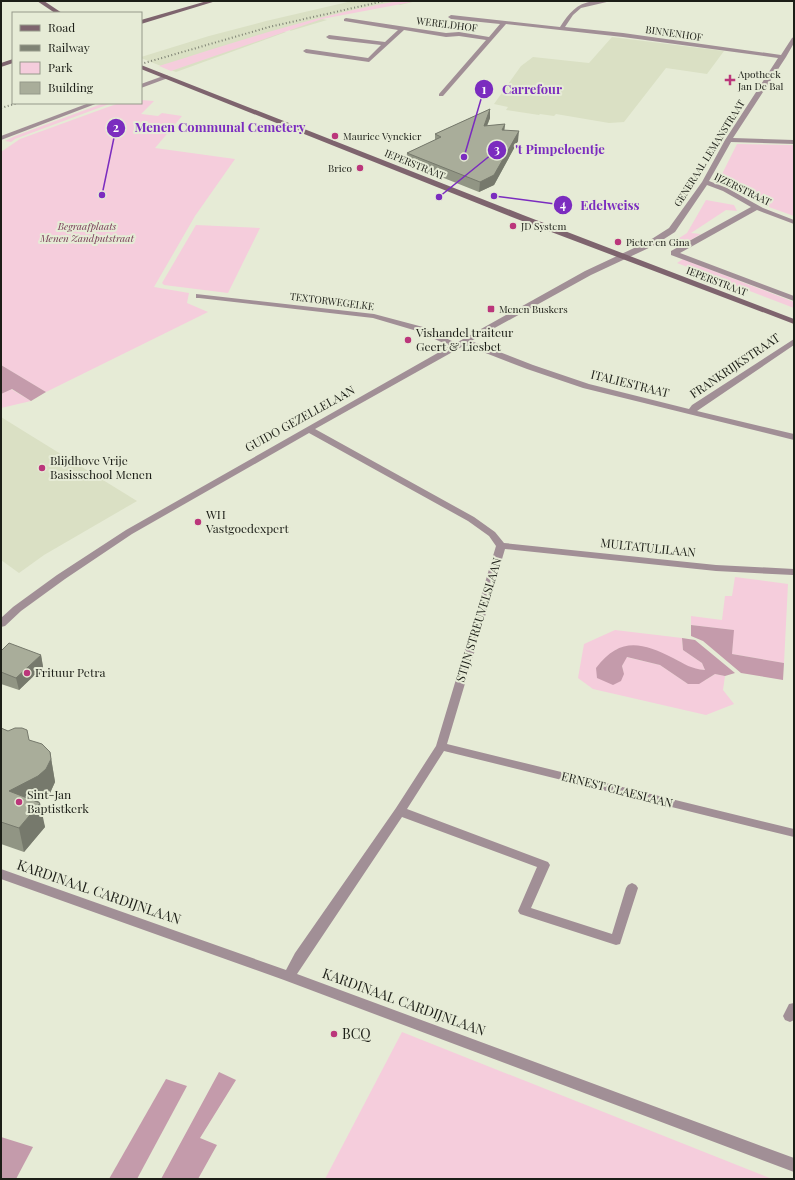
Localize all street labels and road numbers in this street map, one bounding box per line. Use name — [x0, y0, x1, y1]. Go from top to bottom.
street label: WERELDHOF — [415, 13, 479, 35]
street label: BINNENHOF — [645, 22, 704, 44]
street label: GENERAAL LEMANSTRAAT — [670, 97, 748, 209]
street label: IEPERSTRAAT — [383, 145, 447, 183]
street label: IJZERSTRAAT — [712, 169, 774, 209]
street label: IEPERSTRAAT — [684, 263, 750, 299]
street label: TEXTORWEGELKE — [289, 289, 375, 313]
street label: FRANKRIJKSTRAAT — [686, 329, 783, 401]
street label: ITALIESTRAAT — [589, 366, 672, 401]
street label: GUIDO GEZELLELAAN — [242, 381, 358, 455]
street label: MULTATULILAAN — [600, 534, 697, 560]
street label: STIJN STREUVELSLAAN — [451, 555, 505, 684]
street label: ERNEST CLAESLAAN — [560, 767, 675, 811]
street label: KARDINAAL CARDIJNLAAN — [15, 854, 184, 929]
street label: KARDINAAL CARDIJNLAAN — [320, 963, 488, 1040]

